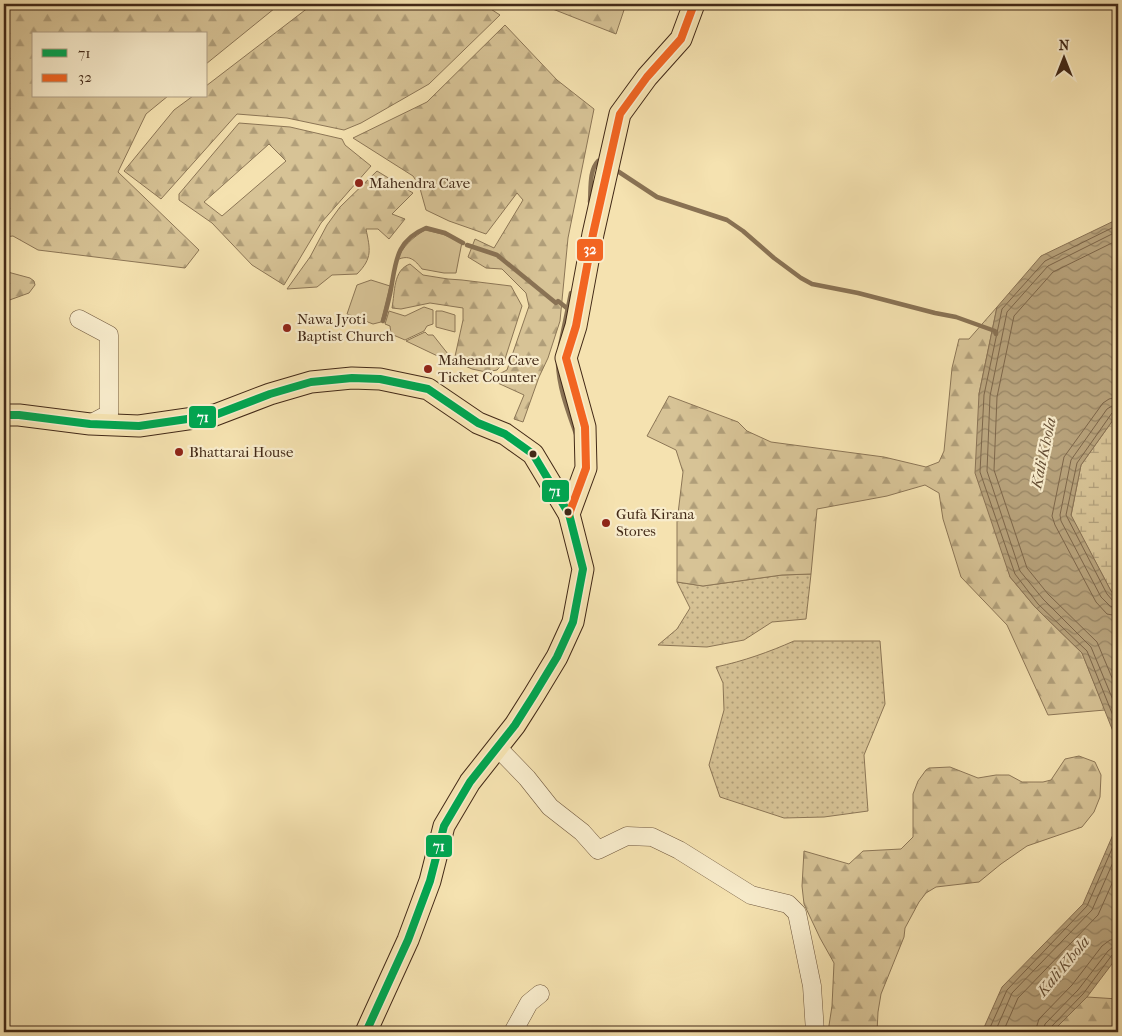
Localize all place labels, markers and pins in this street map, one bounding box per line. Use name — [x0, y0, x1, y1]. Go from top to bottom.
place label: Mahendra Cave — [369, 174, 471, 192]
marker: Mahendra Cave — [353, 177, 365, 189]
place label: Nawa Jyoti Baptist Church — [297, 310, 394, 345]
marker: Nawa Jyoti Baptist Church — [281, 322, 293, 334]
place label: Mahendra Cave Ticket Counter — [438, 351, 540, 386]
marker: Mahendra Cave Ticket Counter — [422, 363, 434, 375]
place label: Bhattarai House — [189, 443, 294, 461]
marker: Bhattarai House — [173, 446, 185, 458]
unlabelled marker — [528, 449, 538, 459]
place label: Gufa Kirana Stores — [616, 505, 696, 540]
unlabelled marker — [563, 507, 573, 517]
marker: Gufa Kirana Stores — [600, 517, 612, 529]

